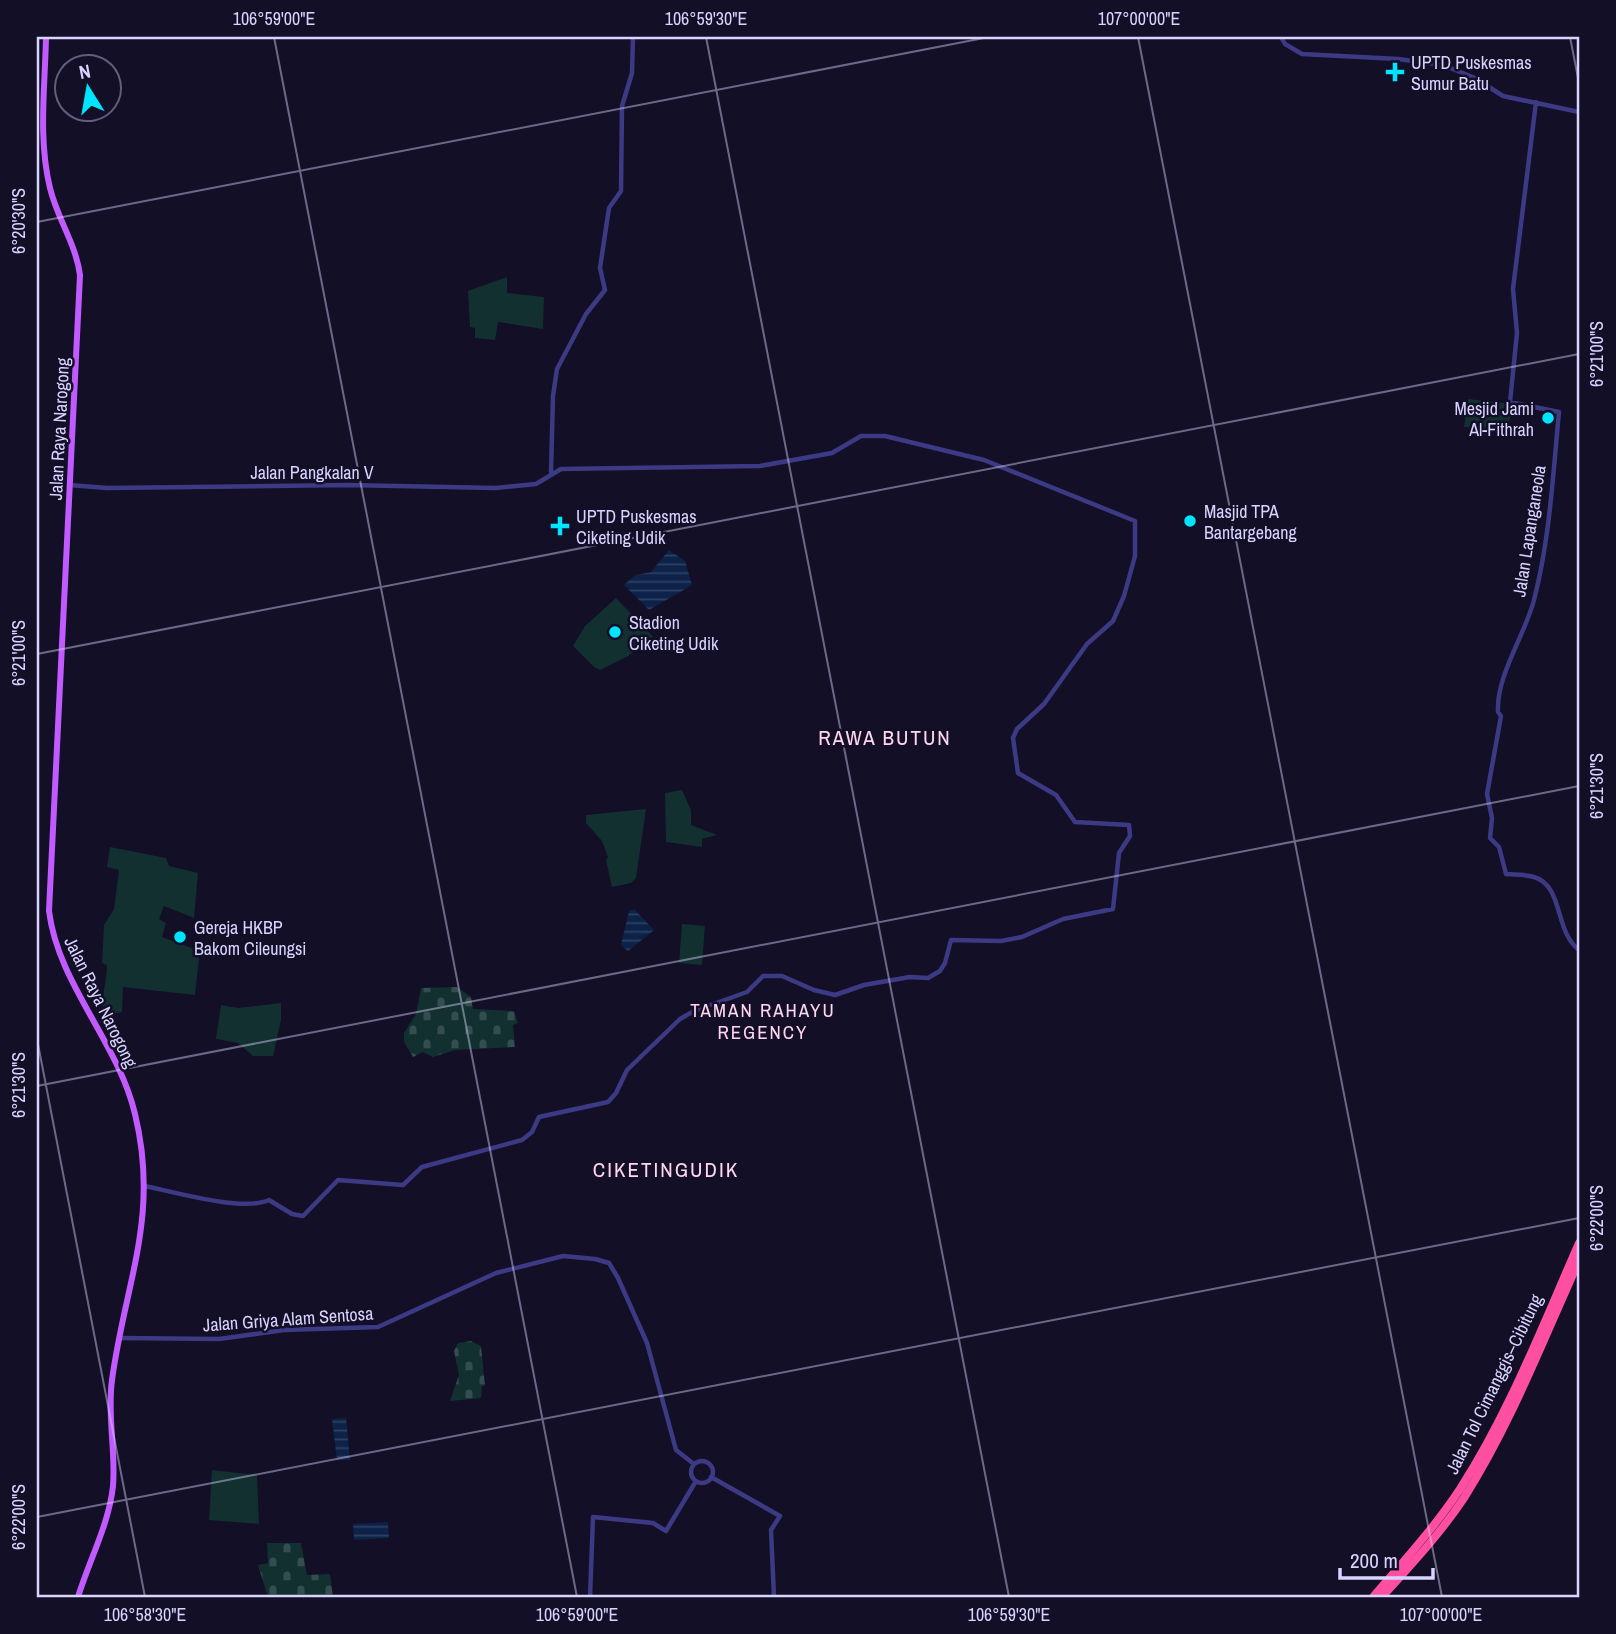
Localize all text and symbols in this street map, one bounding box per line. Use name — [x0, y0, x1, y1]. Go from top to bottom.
text: 106°59'00"E — [233, 6, 315, 31]
text: 106°59'30"E — [665, 6, 747, 31]
text: 107°00'00"E — [1098, 6, 1180, 31]
place label: UPTD Puskesmas Sumur Batu — [1411, 50, 1532, 96]
north arrow — [52, 52, 122, 122]
text: N — [77, 57, 93, 85]
marker: UPTD Puskesmas Sumur Batu — [1385, 62, 1405, 82]
text: 6°20'30"S — [6, 188, 31, 254]
text: 6°21'00"S — [1584, 321, 1609, 387]
street label: Jalan Raya Narogong — [43, 356, 75, 501]
place label: Mesjid Jami Al-Fithrah — [1454, 396, 1534, 442]
marker: Mesjid Jami Al-Fithrah — [1540, 410, 1556, 426]
street label: Jalan Pangkalan V — [250, 460, 374, 485]
street label: Jalan Lapanganeola — [1506, 463, 1552, 599]
place label: Masjid TPA Bantargebang — [1204, 499, 1298, 545]
place label: UPTD Puskesmas Ciketing Udik — [576, 504, 697, 550]
marker: Masjid TPA Bantargebang — [1182, 513, 1198, 529]
marker: UPTD Puskesmas Ciketing Udik — [550, 516, 570, 536]
place label: Stadion Ciketing Udik — [629, 610, 719, 656]
text: 6°21'00"S — [6, 620, 31, 686]
marker: Stadion Ciketing Udik — [607, 624, 623, 640]
district label: RAWA BUTUN — [818, 723, 952, 752]
text: 6°21'30"S — [1584, 753, 1609, 819]
place label: Gereja HKBP Bakom Cileungsi — [194, 915, 306, 961]
marker: Gereja HKBP Bakom Cileungsi — [172, 929, 188, 945]
street label: Jalan Raya Narogong — [58, 932, 144, 1072]
district label: TAMAN RAHAYU REGENCY — [690, 997, 836, 1045]
text: 6°21'30"S — [6, 1052, 31, 1118]
district label: CIKETINGUDIK — [593, 1155, 739, 1184]
text: 6°22'00"S — [1584, 1185, 1609, 1251]
street label: Jalan Tol Cimanggis–Cibitung — [1439, 1289, 1549, 1478]
street label: Jalan Griya Alam Sentosa — [202, 1301, 374, 1337]
text: 6°22'00"S — [6, 1484, 31, 1550]
scale bar — [1340, 1536, 1432, 1580]
text: 200 m — [1350, 1546, 1398, 1575]
text: 106°58'30"E — [104, 1602, 186, 1627]
text: 106°59'00"E — [536, 1602, 618, 1627]
text: 106°59'30"E — [968, 1602, 1050, 1627]
text: 107°00'00"E — [1400, 1602, 1482, 1627]

